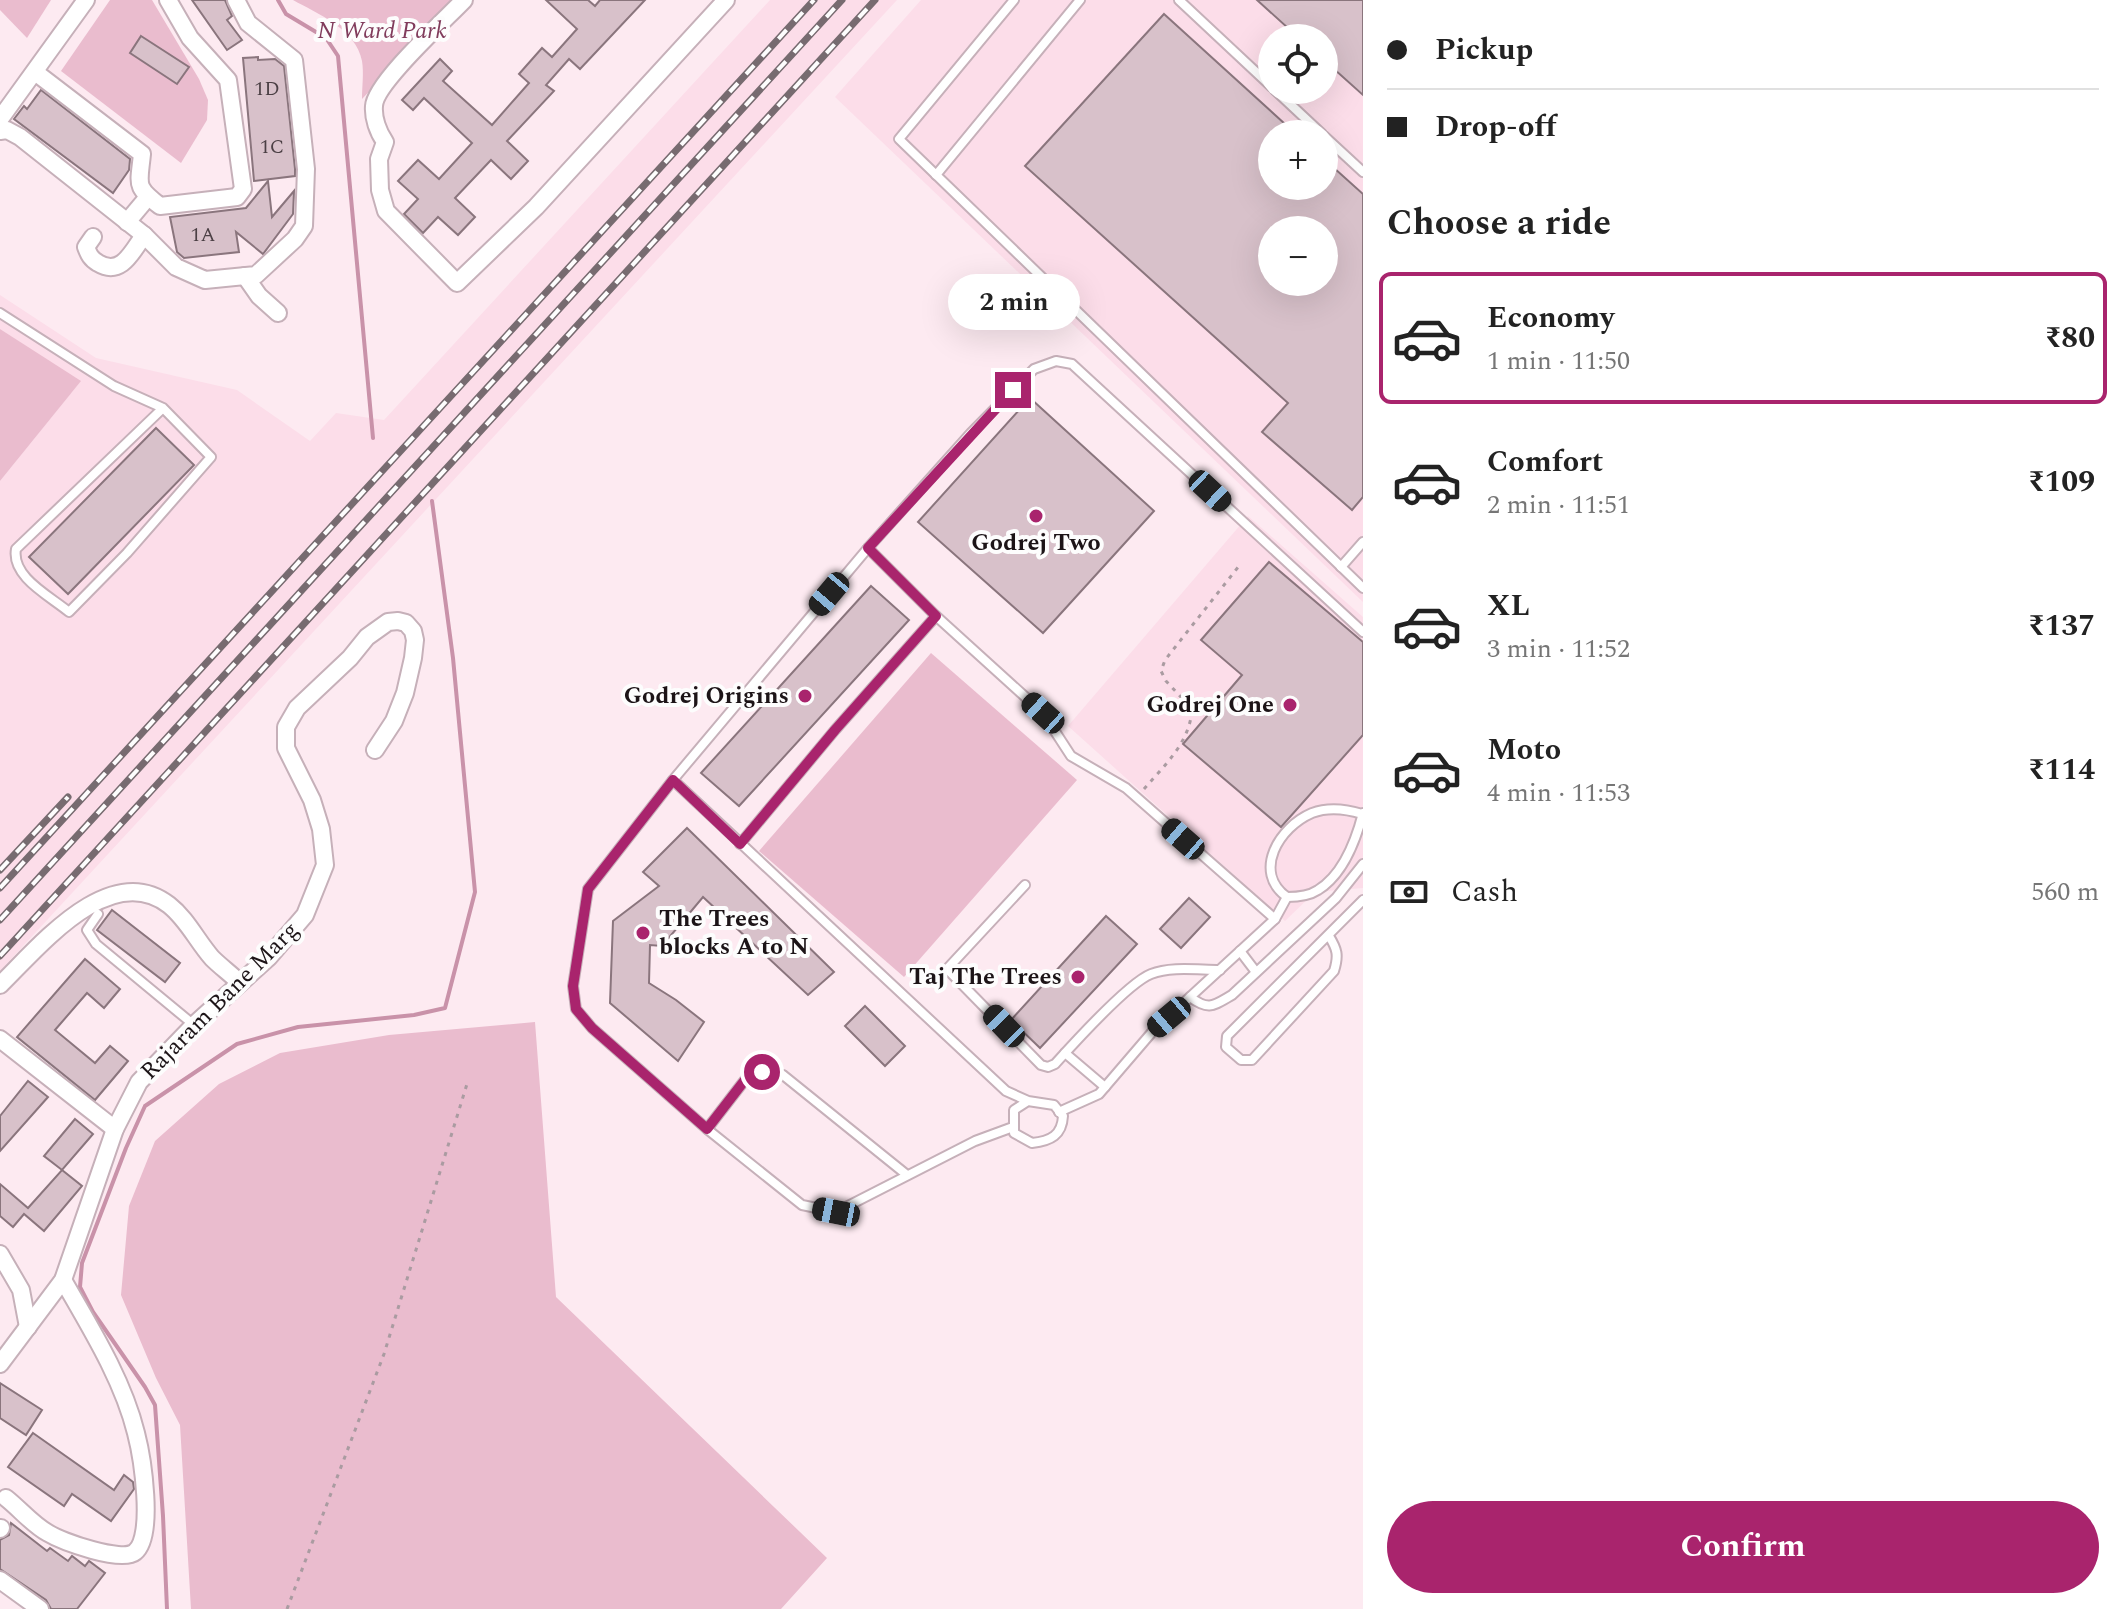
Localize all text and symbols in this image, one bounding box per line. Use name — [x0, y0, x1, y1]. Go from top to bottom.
park label: N Ward Park — [317, 13, 447, 49]
map controls — [1258, 24, 1338, 296]
button: locate — [1258, 24, 1338, 104]
text: Pickup — [1435, 27, 1533, 73]
house number: 1D — [254, 74, 280, 104]
text: Drop-off — [1435, 104, 1556, 150]
button: + — [1258, 120, 1338, 200]
house number: 1C — [260, 132, 284, 162]
text: Choose a ride — [1387, 196, 1611, 251]
button: − — [1258, 216, 1338, 296]
house number: 1A — [191, 220, 216, 250]
callout: 2 min — [947, 274, 1079, 330]
text: 2 min — [979, 282, 1049, 322]
text: Economy — [1487, 295, 1614, 341]
icon: car — [1391, 302, 1463, 374]
text: ₹80 — [2045, 315, 2095, 361]
text: 1 min · 11:50 — [1487, 341, 1630, 381]
route end — [995, 372, 1031, 408]
text: Comfort — [1487, 439, 1603, 485]
icon: car — [1391, 446, 1463, 518]
text: ₹109 — [2028, 459, 2095, 505]
car — [1184, 466, 1236, 516]
text: 2 min · 11:51 — [1487, 485, 1630, 525]
marker: Godrej Two — [1027, 507, 1045, 525]
place label: Godrej Two — [971, 525, 1101, 561]
car — [804, 568, 854, 620]
text: XL — [1487, 583, 1530, 629]
icon: car — [1391, 590, 1463, 662]
text: ₹137 — [2028, 603, 2095, 649]
text: 3 min · 11:52 — [1487, 629, 1630, 669]
place label: Godrej Origins — [624, 678, 789, 714]
marker: Godrej Origins — [796, 687, 814, 705]
place label: Godrej One — [1146, 687, 1274, 723]
car — [1017, 688, 1069, 738]
marker: Godrej One — [1281, 696, 1299, 714]
text: Moto — [1487, 727, 1561, 773]
icon: car — [1391, 734, 1463, 806]
text: ₹114 — [2028, 747, 2095, 793]
text: 4 min · 11:53 — [1487, 773, 1630, 813]
car — [1157, 814, 1209, 864]
text: Cash — [1451, 869, 1518, 915]
icon: cash — [1387, 870, 1431, 914]
text: 560 m — [2031, 872, 2099, 912]
place label: The Trees blocks A to N — [659, 901, 809, 965]
street label: Rajaram Bane Marg — [132, 913, 308, 1089]
marker: The Trees blocks A to N — [634, 924, 652, 942]
place label: Taj The Trees — [909, 959, 1062, 995]
marker: Taj The Trees — [1069, 968, 1087, 986]
car — [1143, 992, 1195, 1042]
car — [979, 1000, 1029, 1052]
route start — [744, 1054, 780, 1090]
car — [810, 1196, 862, 1228]
button: Confirm — [1387, 1501, 2099, 1593]

